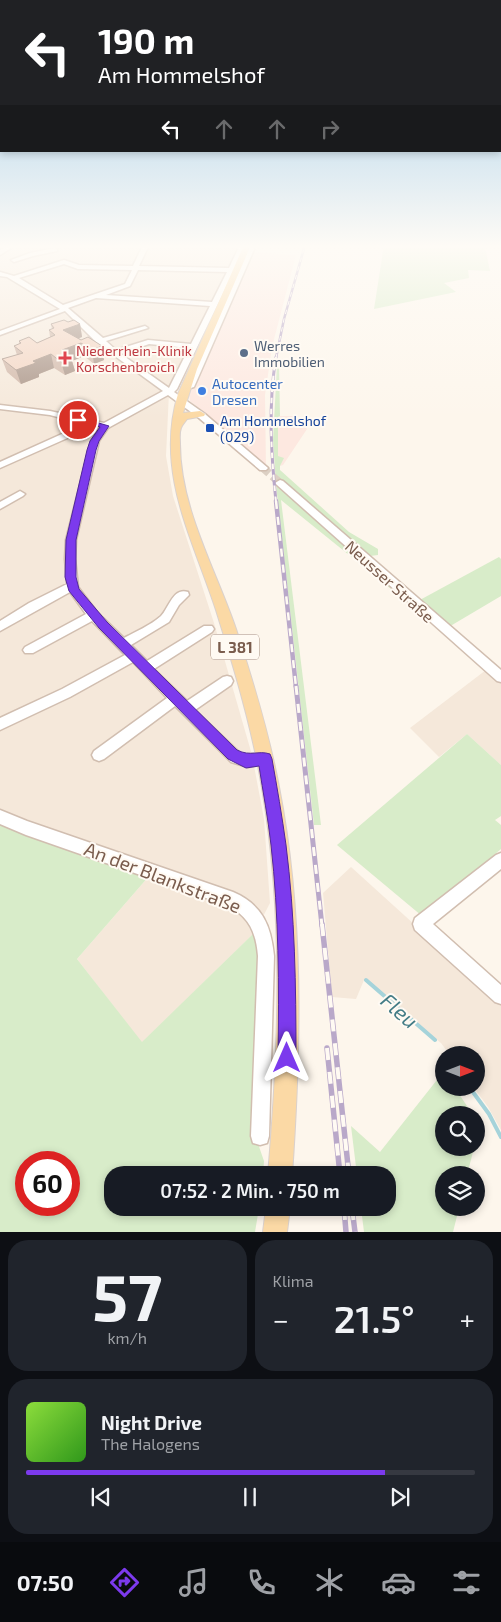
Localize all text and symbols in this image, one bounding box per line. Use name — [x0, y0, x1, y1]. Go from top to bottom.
text: 190 m — [98, 19, 194, 61]
icon: left — [15, 20, 80, 85]
text: Am Hommelshof — [98, 61, 265, 87]
icon: left — [157, 115, 185, 143]
icon: ahead — [210, 115, 238, 143]
icon: ahead — [263, 115, 291, 143]
icon: right — [316, 115, 344, 143]
place label: Werres Immobilien — [254, 337, 325, 370]
place label: Niederrhein-Klinik Korschenbroich — [76, 342, 192, 375]
marker: Werres Immobilien — [238, 347, 250, 359]
marker: Niederrhein-Klinik Korschenbroich — [58, 351, 72, 365]
place label: Autocenter Dresen — [212, 375, 283, 408]
marker: Autocenter Dresen — [196, 385, 208, 397]
pin — [57, 399, 99, 441]
icon: arrive — [64, 406, 92, 434]
place label: Am Hommelshof (029) — [220, 412, 327, 445]
marker: Am Hommelshof (029) — [204, 422, 216, 434]
street label: Neusser Straße — [342, 536, 438, 626]
road number: L 381 — [211, 634, 259, 660]
street label: An der Blankstraße — [81, 836, 245, 918]
water label: Fleu — [376, 987, 424, 1033]
position arrow — [260, 1031, 312, 1083]
north arrow — [435, 1046, 485, 1096]
map controls — [435, 1046, 485, 1216]
button: search — [435, 1106, 485, 1156]
speed limit sign: 60 — [15, 1151, 80, 1216]
button: layers — [435, 1166, 485, 1216]
text: 07:52 · 2 Min. · 750 m — [160, 1179, 340, 1202]
text: 57 — [92, 1256, 162, 1334]
text: Klima — [273, 1271, 313, 1290]
text: 21.5° — [334, 1295, 415, 1341]
text: − — [273, 1302, 289, 1336]
text: + — [460, 1302, 475, 1336]
text: km/h — [107, 1328, 147, 1347]
text: Night Drive — [101, 1411, 202, 1434]
text: The Halogens — [101, 1434, 200, 1453]
icon: previous — [87, 1483, 115, 1511]
icon: pause — [236, 1483, 264, 1511]
icon: next — [386, 1483, 414, 1511]
icon: directions — [107, 1565, 142, 1600]
icon: music — [176, 1565, 211, 1600]
icon: phone — [244, 1565, 279, 1600]
icon: climate — [312, 1565, 347, 1600]
icon: car — [381, 1565, 416, 1600]
icon: filters — [449, 1565, 484, 1600]
text: 07:50 — [17, 1569, 74, 1595]

